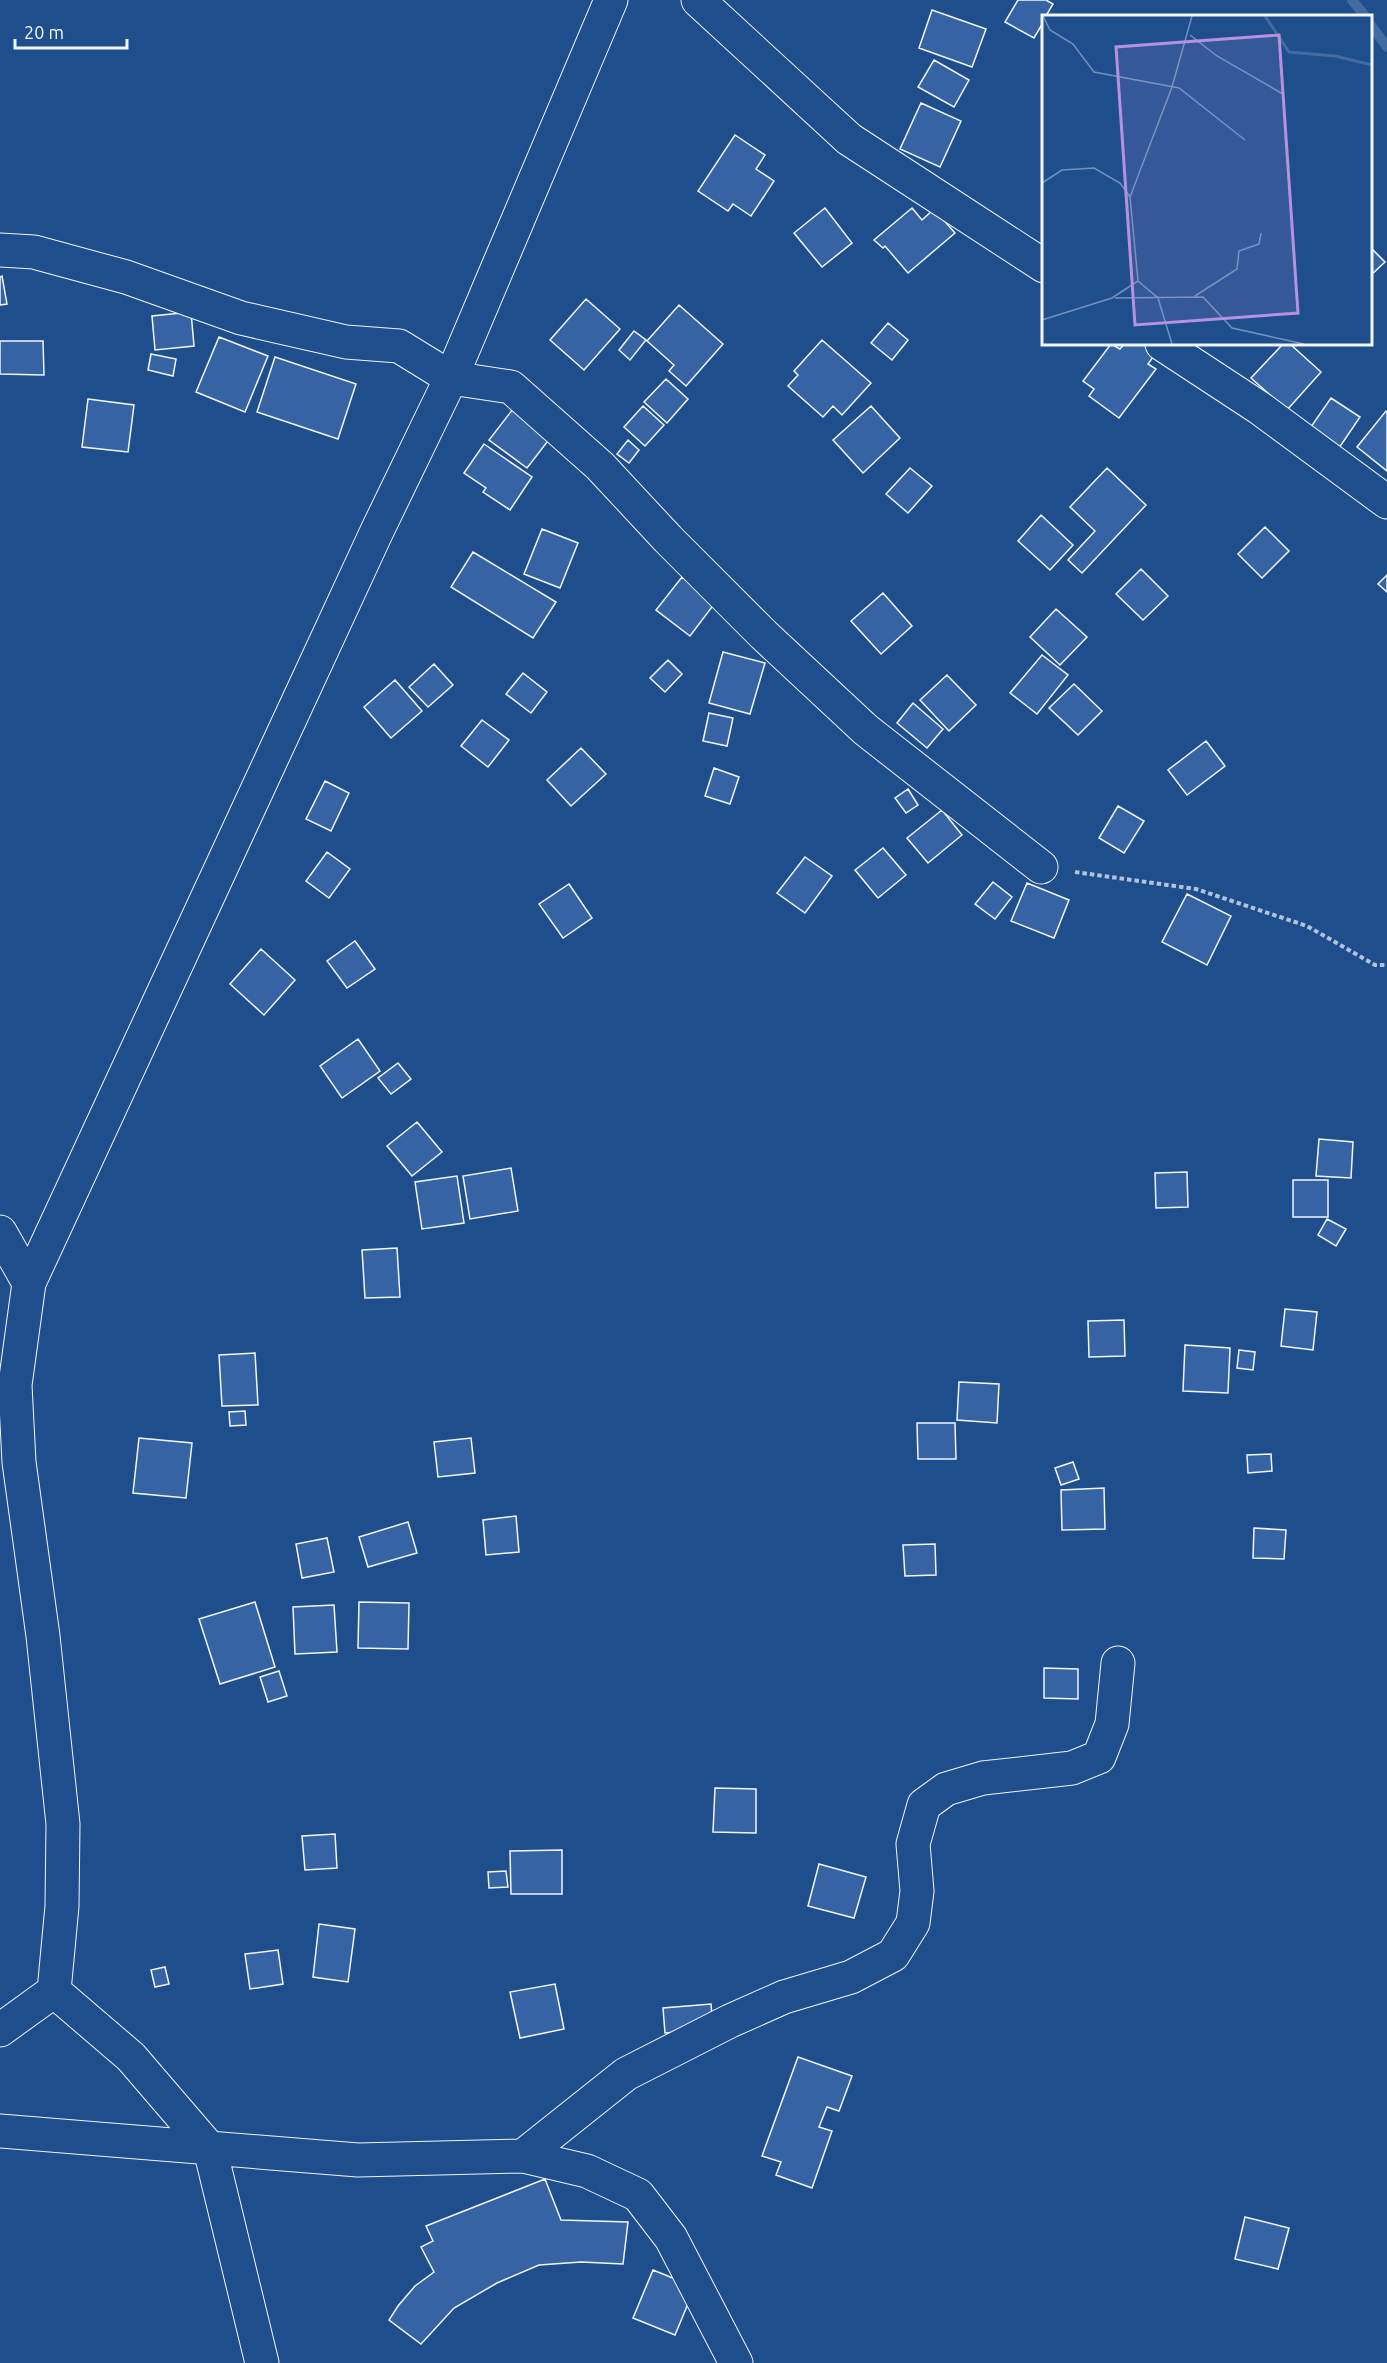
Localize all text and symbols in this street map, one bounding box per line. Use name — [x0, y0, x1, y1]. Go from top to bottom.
scale bar — [15, 12, 128, 50]
inset map — [1042, 15, 1372, 345]
text: 20 m — [24, 22, 64, 42]

